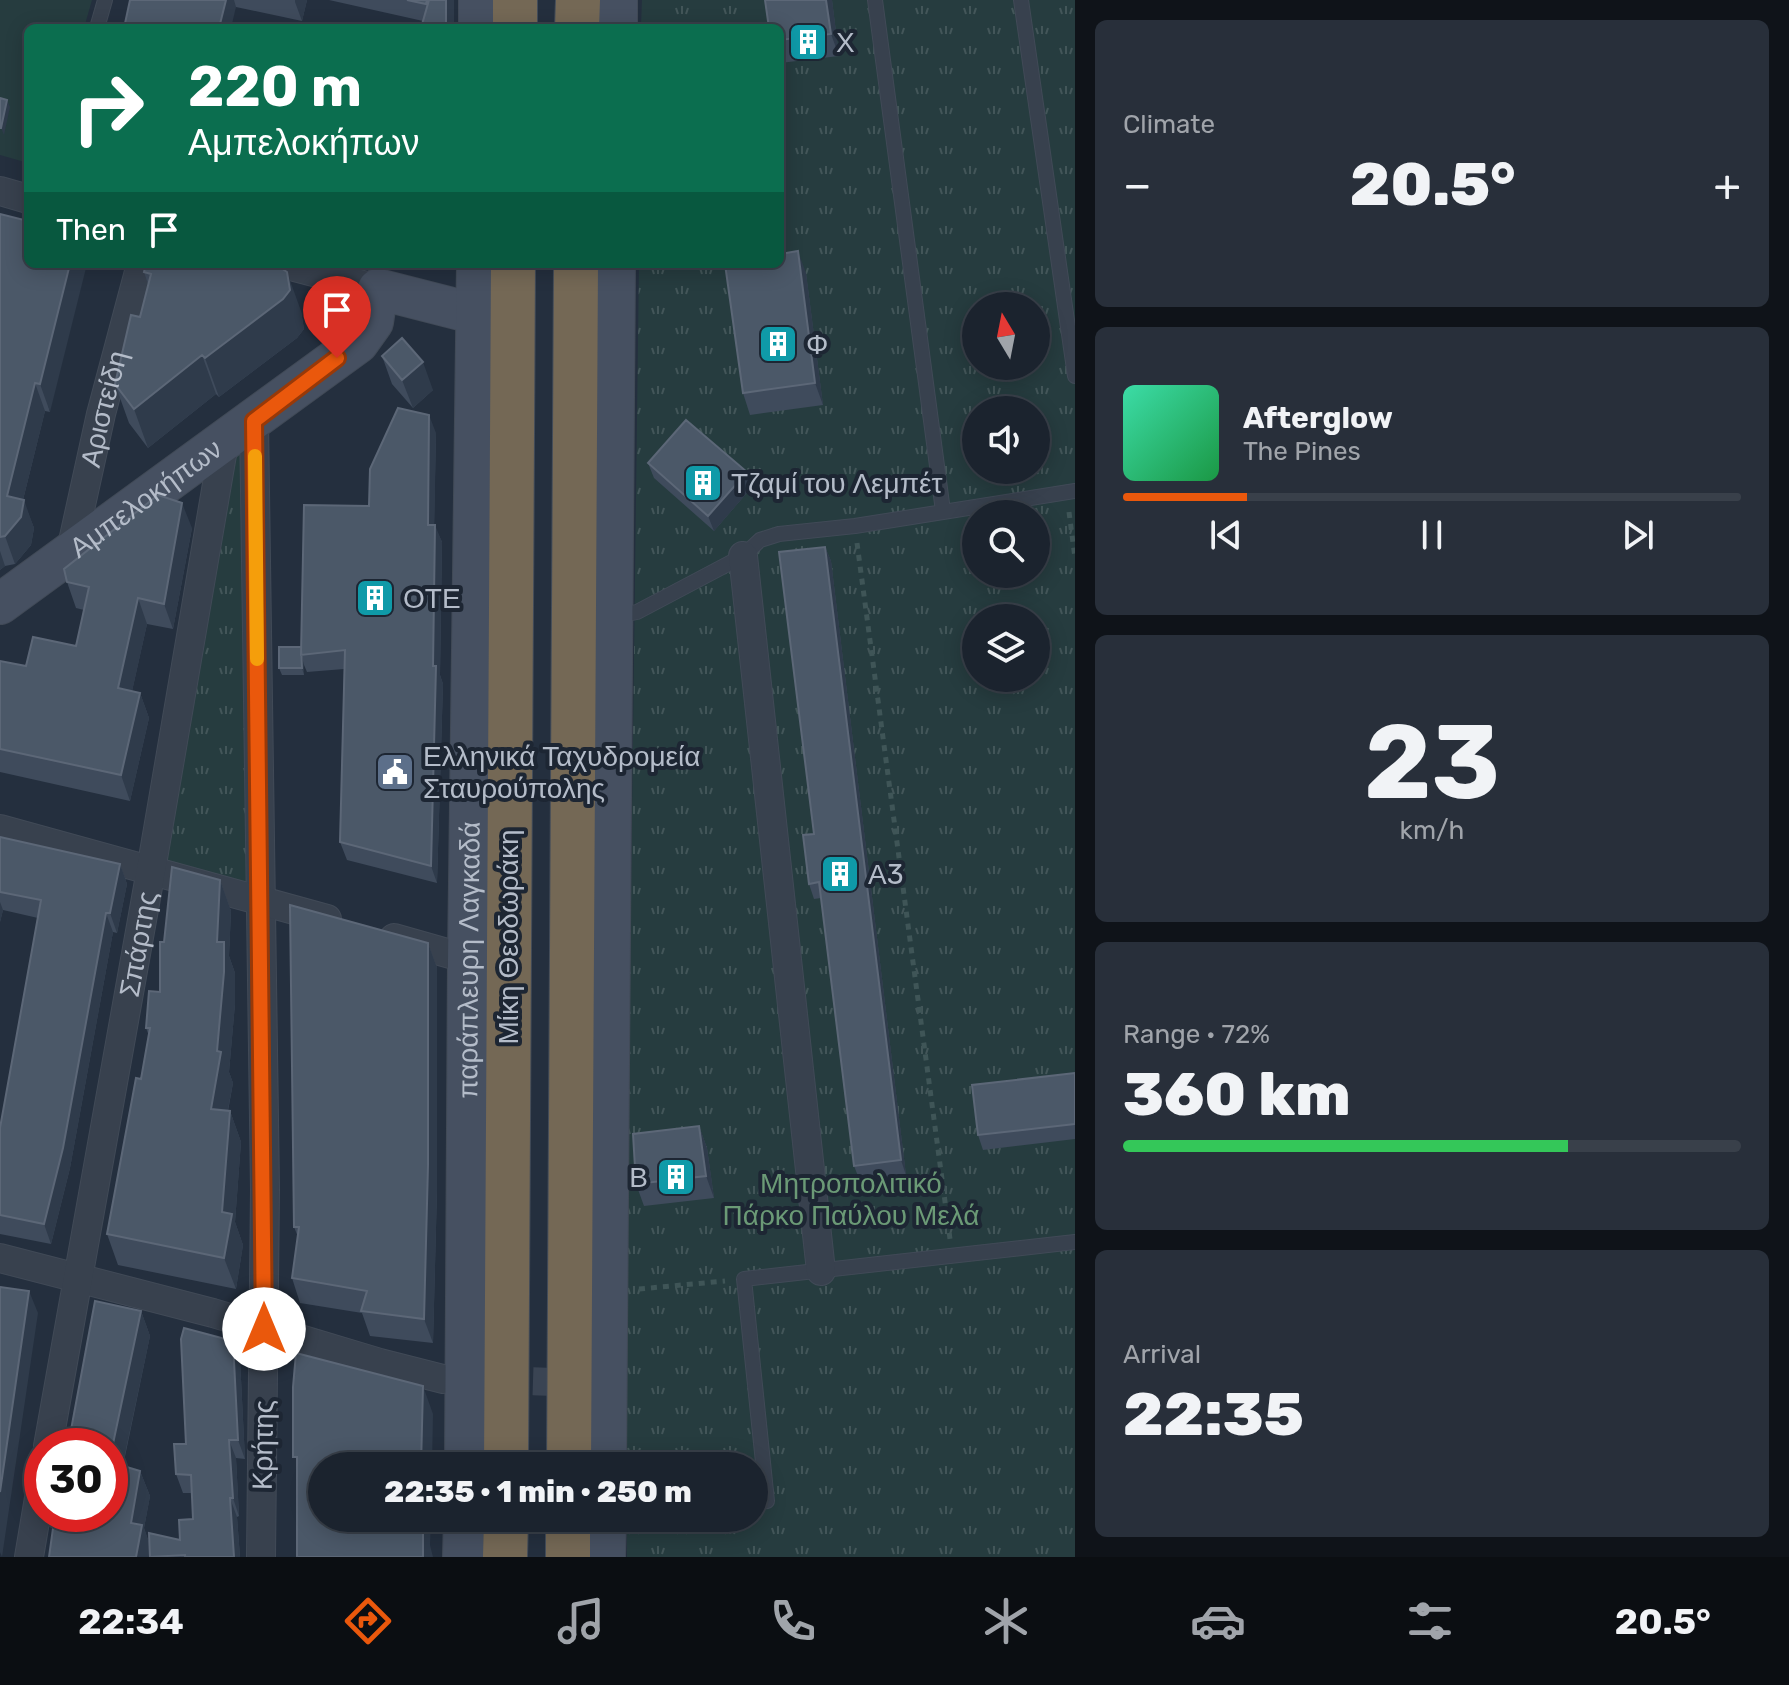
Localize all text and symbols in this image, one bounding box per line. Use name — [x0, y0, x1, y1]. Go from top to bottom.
building icon: Χ — [787, 21, 829, 63]
place label: Χ — [836, 26, 855, 59]
text: 220 m — [188, 54, 362, 120]
icon: right — [56, 56, 160, 160]
text: Climate — [1123, 109, 1215, 140]
text: Αμπελοκήπων — [188, 121, 420, 164]
text: 20.5° — [1350, 149, 1515, 220]
text: − — [1123, 159, 1152, 211]
text: + — [1714, 159, 1741, 211]
icon: arrive — [142, 208, 186, 252]
text: Then — [56, 212, 126, 248]
pin — [303, 276, 371, 358]
icon: arrive — [315, 288, 359, 332]
north arrow — [962, 292, 1050, 380]
map controls — [962, 292, 1050, 692]
building icon: Φ — [757, 323, 799, 365]
place label: Φ — [806, 328, 828, 361]
street label: Αριστείδη — [73, 347, 134, 470]
button: sound — [962, 396, 1050, 484]
text: Afterglow — [1243, 400, 1393, 436]
street label: Αμπελοκήπων — [63, 432, 228, 564]
text: The Pines — [1243, 436, 1361, 467]
building icon: Τζαμί του Λεμπέτ — [682, 462, 724, 504]
place label: Τζαμί του Λεμπέτ — [731, 467, 943, 500]
button: search — [962, 500, 1050, 588]
icon: previous — [1204, 513, 1248, 557]
icon: pause — [1410, 513, 1454, 557]
icon: next — [1616, 513, 1660, 557]
building icon: ΟΤΕ — [354, 577, 396, 619]
place label: ΟΤΕ — [403, 582, 461, 615]
button: layers — [962, 604, 1050, 692]
text: 23 — [1364, 701, 1500, 824]
place label: Ελληνικά Ταχυδρομεία Σταυρούπολης — [423, 740, 701, 805]
public building icon: Ελληνικά Ταχυδρομεία Σταυρούπολης — [374, 751, 416, 793]
text: km/h — [1400, 815, 1464, 846]
street label: παράπλευρη Λαγκαδά — [451, 821, 486, 1099]
street label: Μίκη Θεοδωράκη — [492, 830, 525, 1044]
building icon: Α3 — [819, 853, 861, 895]
place label: Α3 — [868, 858, 904, 891]
street label: Σπάρτης — [112, 889, 163, 999]
text: Range · 72% — [1123, 1019, 1270, 1050]
text: 360 km — [1123, 1059, 1351, 1130]
building icon: Β — [655, 1156, 697, 1198]
place label: Β — [629, 1161, 648, 1194]
park label: Μητροπολιτικό Πάρκο Παύλου Μελά — [722, 1167, 980, 1232]
position arrow — [222, 1287, 306, 1371]
text: Arrival — [1123, 1339, 1201, 1370]
text: 22:35 — [1123, 1379, 1304, 1450]
street label: Κρήτης — [246, 1400, 280, 1490]
speed limit sign: 30 — [24, 1428, 128, 1532]
text: 22:35 · 1 min · 250 m — [384, 1474, 692, 1510]
icon: directions — [340, 1593, 396, 1649]
icon: music — [553, 1593, 609, 1649]
icon: phone — [765, 1593, 821, 1649]
icon: climate — [978, 1593, 1034, 1649]
icon: car — [1190, 1593, 1246, 1649]
icon: filters — [1402, 1593, 1458, 1649]
text: 22:34 — [78, 1600, 184, 1643]
text: 20.5° — [1615, 1600, 1711, 1643]

